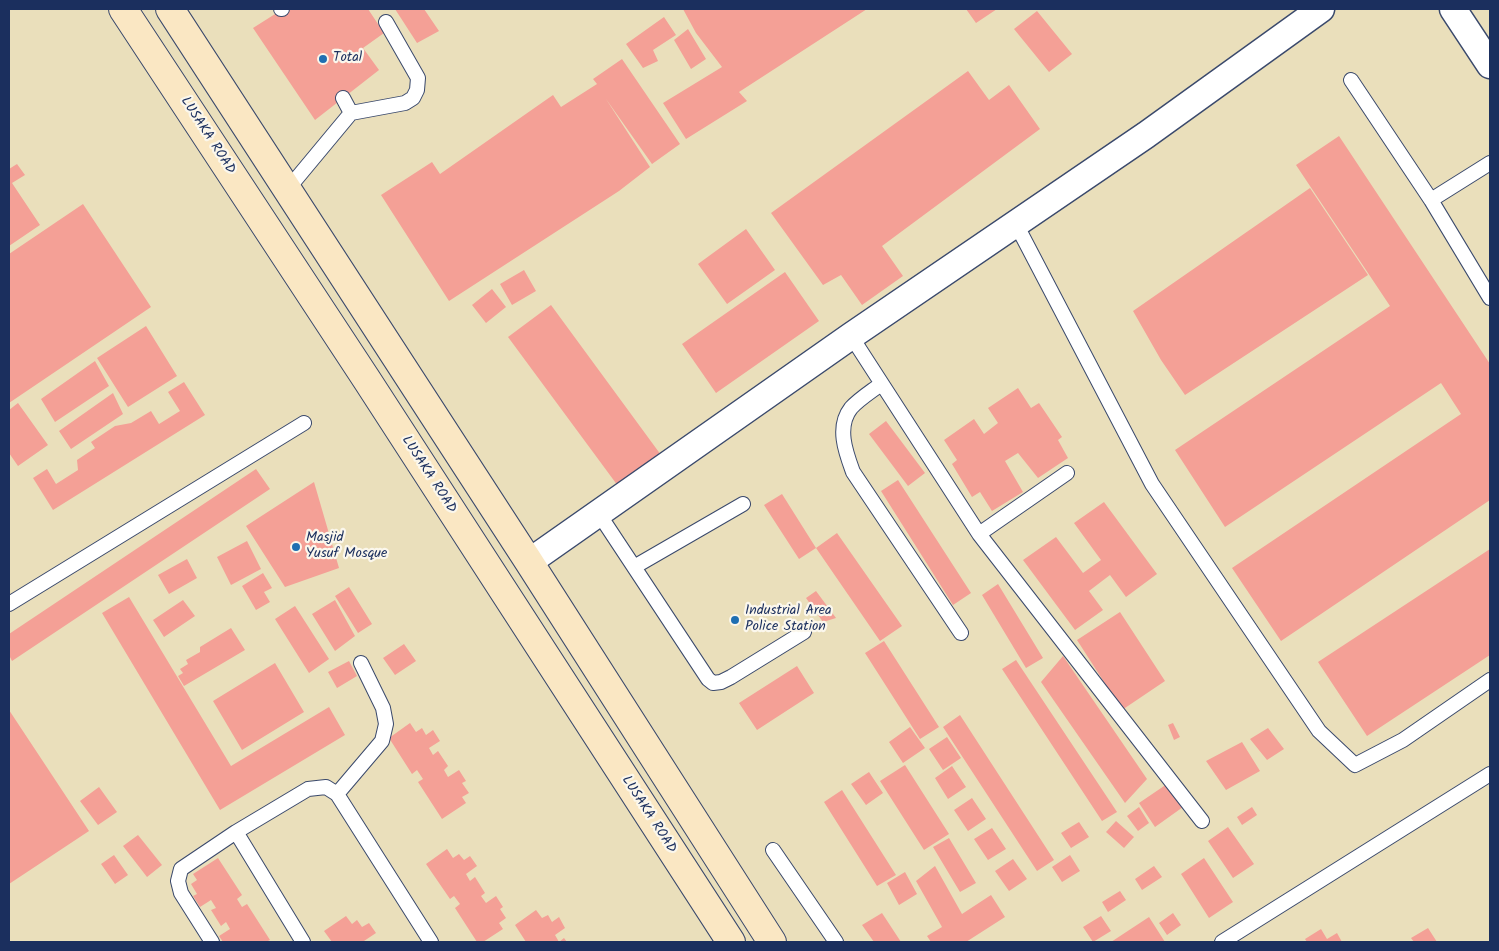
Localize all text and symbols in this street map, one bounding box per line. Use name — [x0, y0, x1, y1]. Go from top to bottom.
place label: Total — [333, 51, 362, 67]
marker: Total — [317, 53, 329, 65]
street label: LUSAKA ROAD — [176, 94, 238, 178]
street label: LUSAKA ROAD — [397, 433, 459, 517]
place label: Masjid Yusuf Mosque — [306, 531, 387, 564]
marker: Masjid Yusuf Mosque — [290, 541, 302, 553]
place label: Industrial Area Police Station — [745, 604, 831, 636]
marker: Industrial Area Police Station — [729, 614, 741, 626]
street label: LUSAKA ROAD — [617, 773, 679, 857]

